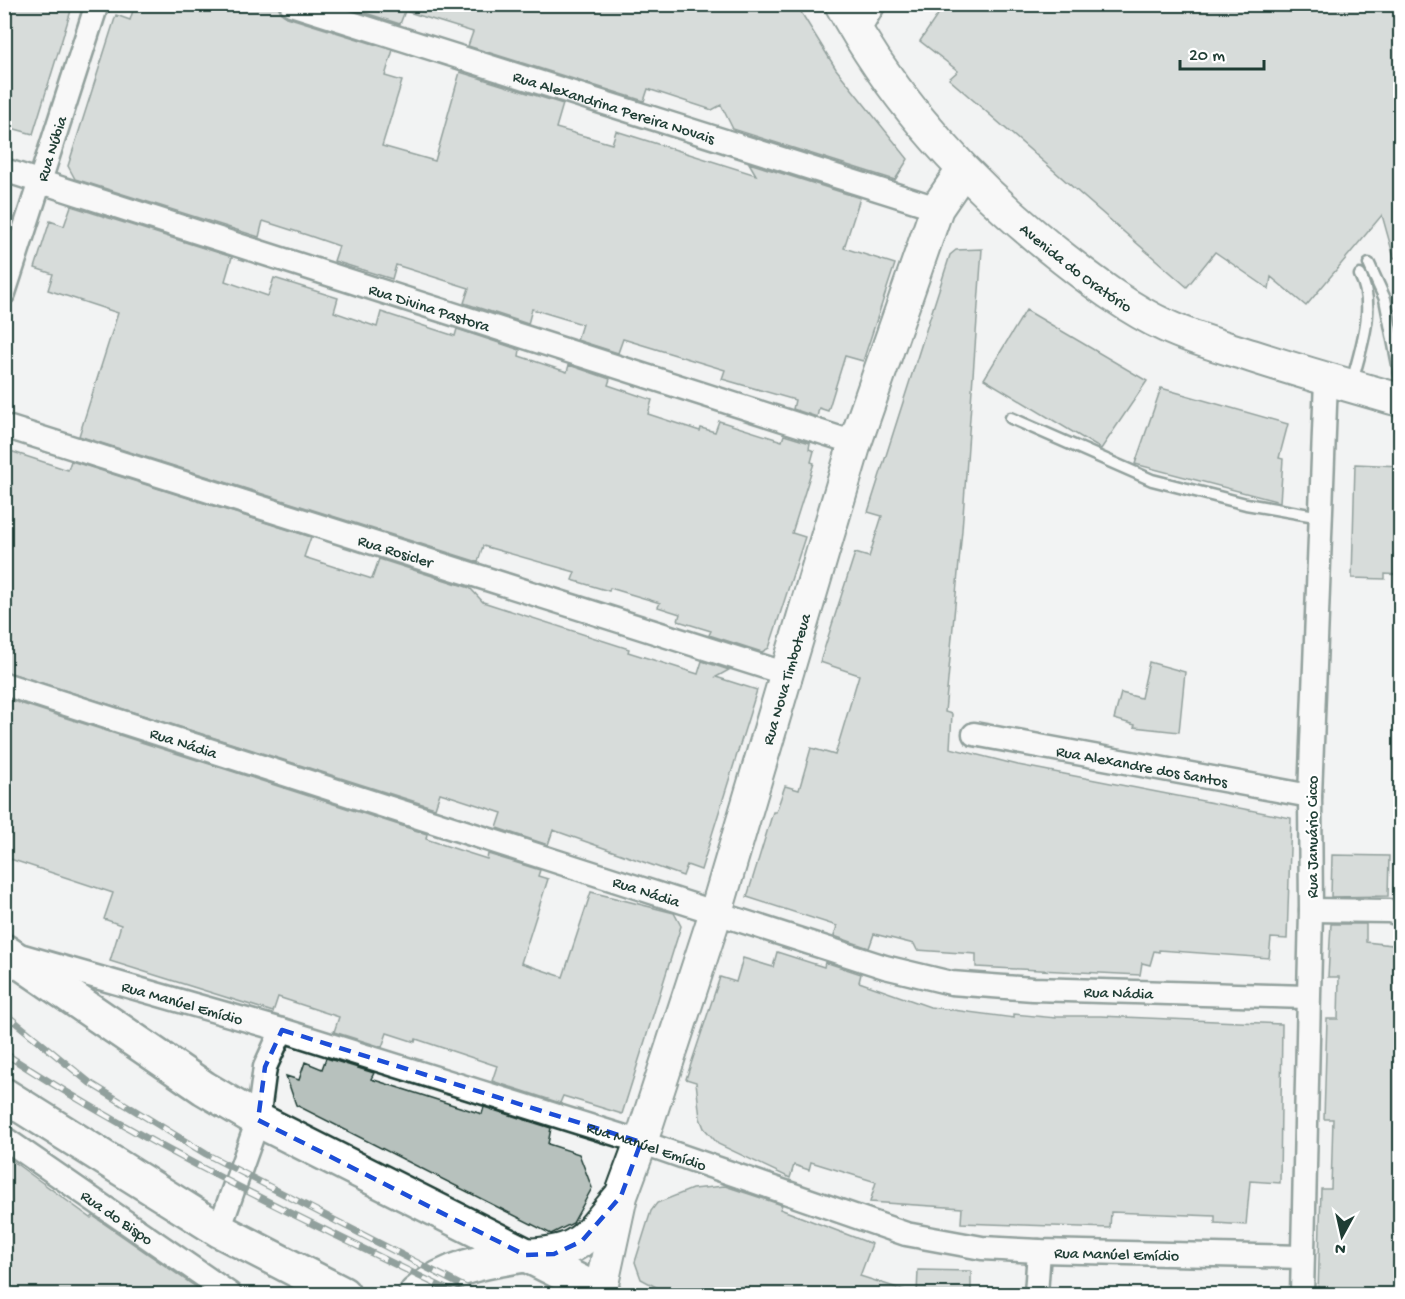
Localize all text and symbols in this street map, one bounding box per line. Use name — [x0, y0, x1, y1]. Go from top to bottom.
scale bar — [1180, 33, 1264, 71]
text: 20 m — [1189, 46, 1225, 67]
street label: Rua Alexandrina Pereira Novais — [510, 69, 717, 151]
street label: Rua Núbia — [35, 113, 74, 184]
street label: Avenida do Oratório — [1014, 221, 1134, 318]
street label: Rua Divina Pastora — [366, 282, 493, 339]
street label: Rua Rosicler — [355, 533, 436, 575]
street label: Rua Nova Timboteua — [760, 611, 817, 748]
street label: Rua Nádia — [147, 725, 220, 765]
street label: Rua Alexandre dos Santos — [1054, 743, 1230, 794]
street label: Rua Januário Cicco — [1305, 776, 1324, 898]
street label: Rua Nádia — [610, 874, 683, 914]
street label: Rua Manúel Emídio — [119, 979, 244, 1031]
street label: Rua Nádia — [1083, 984, 1155, 1006]
street label: Rua Manúel Emídio — [584, 1120, 708, 1177]
street label: Rua do Bispo — [76, 1188, 155, 1251]
north arrow — [1312, 1206, 1372, 1266]
text: N — [1333, 1237, 1347, 1258]
street label: Rua Manúel Emídio — [1054, 1245, 1179, 1267]

